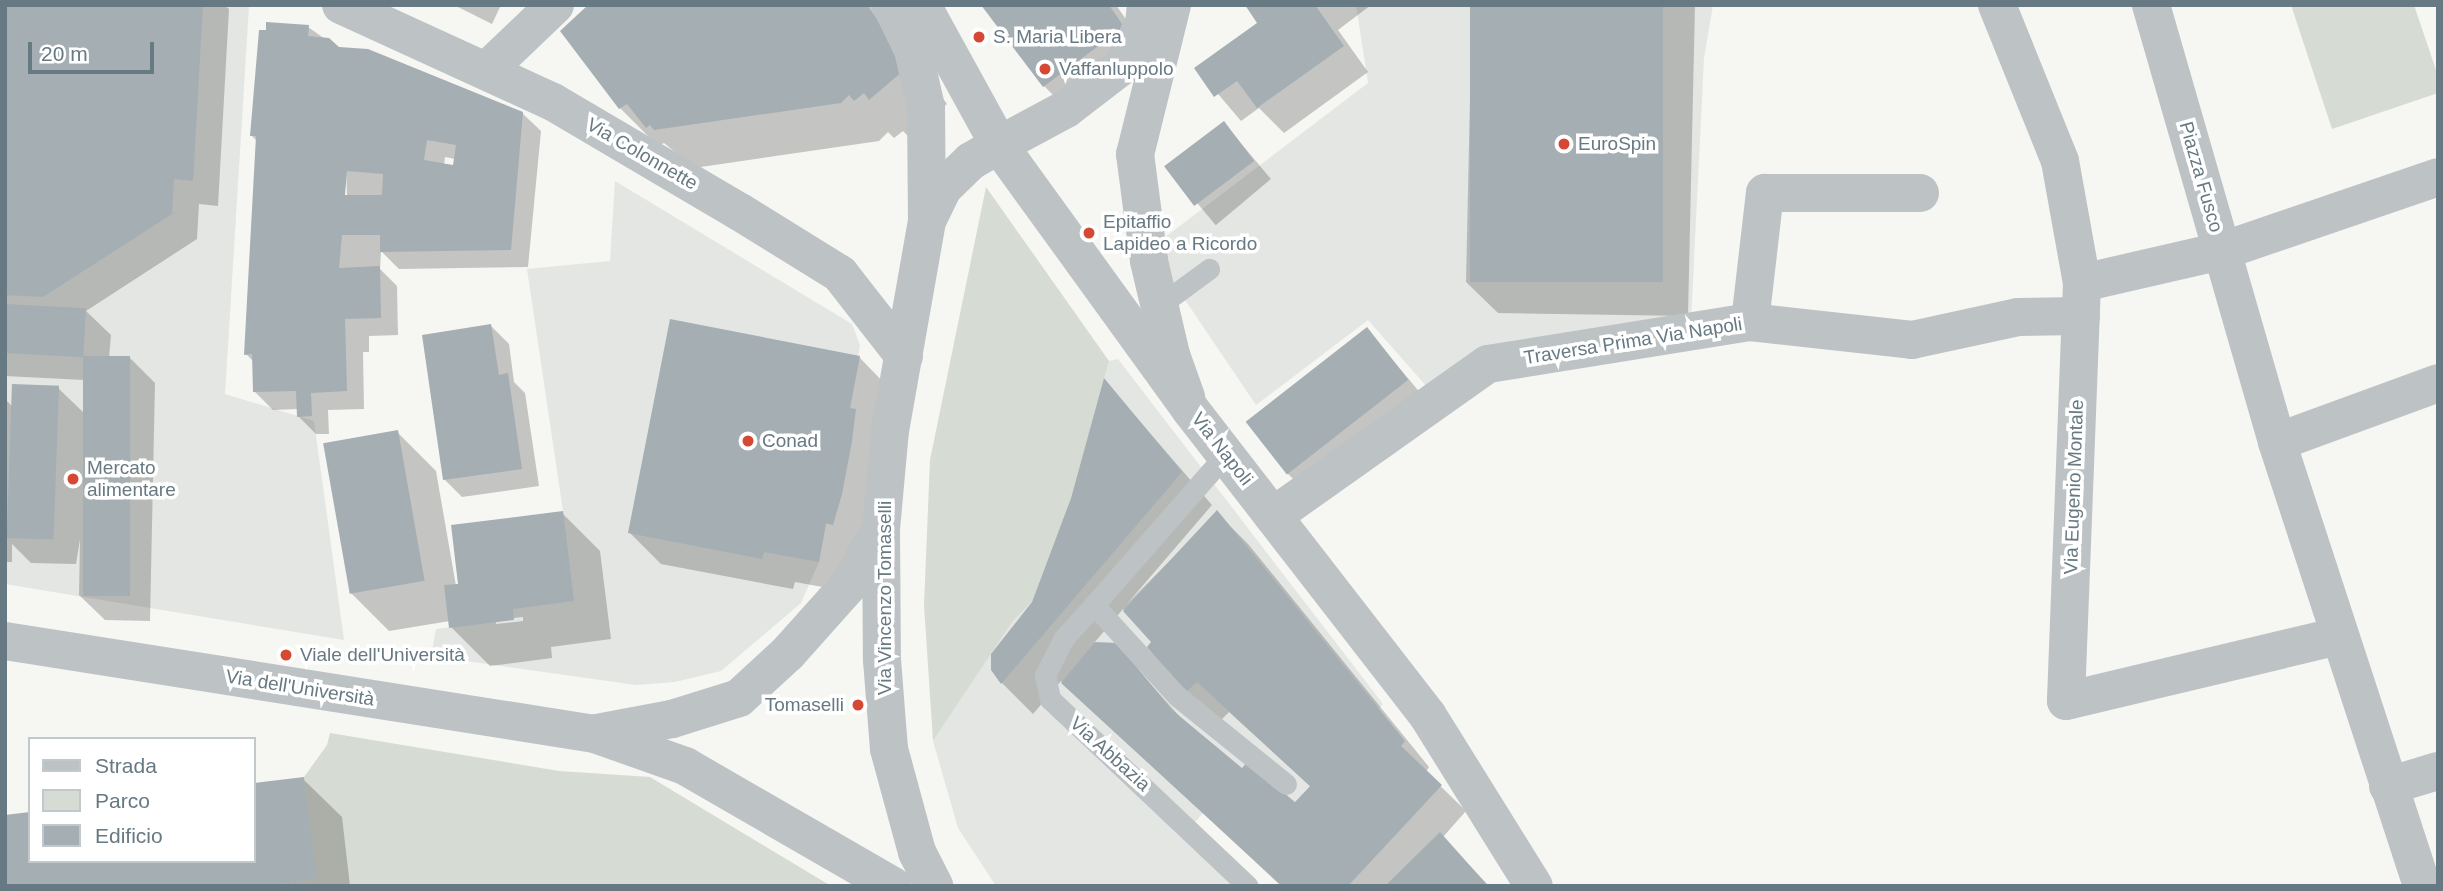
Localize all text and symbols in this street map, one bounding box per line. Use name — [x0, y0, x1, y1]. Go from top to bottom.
place label: S. Maria Libera — [993, 26, 1122, 48]
scale bar — [32, 28, 158, 72]
marker: S. Maria Libera — [971, 29, 987, 45]
text: 20 m — [41, 42, 88, 65]
place label: Vaffanluppolo — [1059, 58, 1173, 80]
marker: Vaffanluppolo — [1037, 61, 1053, 77]
street label: Via Colonnette — [582, 113, 702, 195]
street label: Piazza Fusco — [2174, 119, 2228, 235]
place label: EuroSpin — [1578, 133, 1656, 155]
marker: EuroSpin — [1556, 136, 1572, 152]
place label: Epitaffio Lapideo a Ricordo — [1103, 211, 1257, 255]
marker: Epitaffio Lapideo a Ricordo — [1081, 225, 1097, 241]
street label: Traversa Prima Via Napoli — [1522, 312, 1744, 370]
street label: Via Eugenio Montale — [2060, 399, 2088, 575]
street label: Via Napoli — [1186, 408, 1258, 490]
place label: Conad — [762, 430, 818, 452]
marker: Conad — [740, 433, 756, 449]
place label: Mercato alimentare — [87, 457, 176, 501]
marker: Mercato alimentare — [65, 471, 81, 487]
street label: Via Vincenzo Tomaselli — [874, 501, 896, 695]
place label: Viale dell'Università — [300, 644, 465, 666]
marker: Viale dell'Università — [278, 647, 294, 663]
street label: Via dell'Università — [224, 665, 376, 711]
place label: Tomaselli — [765, 694, 844, 716]
marker: Tomaselli — [850, 697, 866, 713]
street label: Via Abbazia — [1065, 712, 1155, 796]
legend — [28, 737, 256, 863]
text: Strada — [95, 754, 157, 777]
text: Parco — [95, 789, 150, 812]
text: Edificio — [95, 824, 163, 847]

